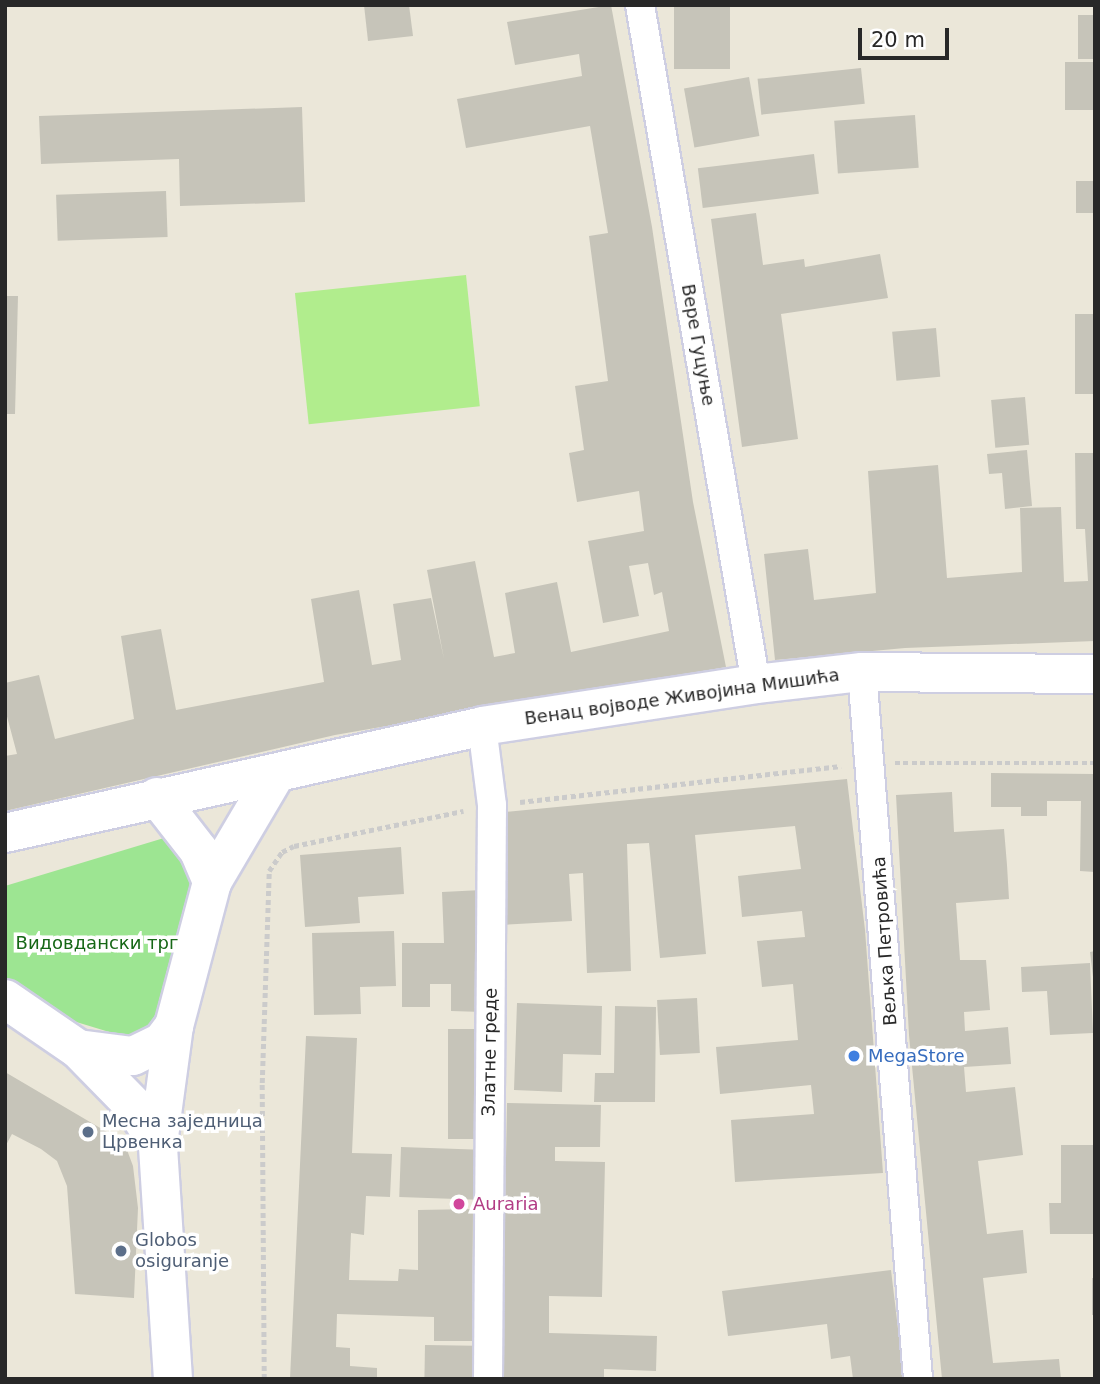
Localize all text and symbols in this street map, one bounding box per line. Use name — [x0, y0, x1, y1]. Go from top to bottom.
scale bar — [862, 14, 953, 58]
text: 20 m — [871, 28, 925, 52]
street label: Вере Гуцуње — [677, 282, 719, 408]
street label: Венац војводе Живојина Мишића — [523, 664, 841, 730]
street label: Вељка Петровића — [868, 856, 902, 1026]
park label: Видовдански трг — [16, 932, 178, 954]
street label: Златне греде — [478, 988, 502, 1116]
place label: MegaStore — [868, 1045, 965, 1067]
marker: MegaStore — [846, 1048, 862, 1064]
place label: Месна заједница Црвенка — [102, 1111, 263, 1154]
marker: Месна заједница Црвенка — [80, 1124, 96, 1140]
place label: Auraria — [473, 1193, 539, 1215]
marker: Auraria — [451, 1196, 467, 1212]
place label: Globos osiguranje — [135, 1230, 229, 1272]
marker: Globos osiguranje — [113, 1243, 129, 1259]

